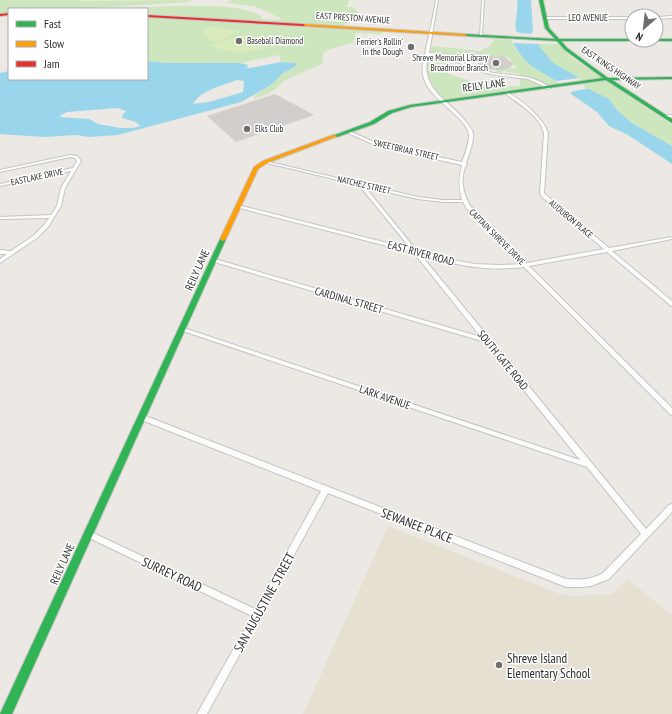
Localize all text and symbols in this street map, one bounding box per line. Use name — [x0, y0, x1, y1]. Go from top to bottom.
legend — [8, 8, 148, 80]
north arrow — [624, 8, 664, 48]
street label: EAST PRESTON AVENUE — [316, 9, 391, 26]
street label: LEO AVENUE — [568, 12, 608, 23]
text: Fast — [44, 16, 62, 31]
text: N — [633, 29, 645, 44]
place label: Baseball Diamond — [247, 35, 303, 46]
text: Slow — [44, 36, 65, 51]
marker: Baseball Diamond — [234, 36, 244, 46]
place label: Ferrier's Rollin' In the Dough — [357, 36, 403, 57]
marker: Ferrier's Rollin' In the Dough — [406, 42, 416, 52]
street label: EAST KINGS HIGHWAY — [580, 44, 644, 92]
place label: Shreve Memorial Library Broadmoor Branch — [412, 52, 489, 73]
text: Jam — [43, 56, 60, 71]
marker: Shreve Memorial Library Broadmoor Branch — [491, 58, 501, 68]
street label: REILY LANE — [461, 75, 507, 95]
place label: Elks Club — [255, 123, 284, 134]
marker: Elks Club — [242, 124, 252, 134]
street label: SWEETBRIAR STREET — [372, 137, 440, 162]
street label: EASTLAKE DRIVE — [10, 166, 64, 187]
street label: NATCHEZ STREET — [336, 173, 392, 196]
street label: AUDUBON PLACE — [547, 197, 596, 240]
street label: CAPTAIN SHREVE DRIVE — [467, 206, 528, 267]
street label: EAST RIVER ROAD — [386, 237, 456, 269]
street label: REILY LANE — [182, 247, 212, 293]
street label: CARDINAL STREET — [313, 284, 385, 316]
street label: SOUTH GATE ROAD — [474, 327, 532, 393]
street label: LARK AVENUE — [358, 382, 413, 412]
street label: SEWANEE PLACE — [379, 504, 455, 547]
street label: REILY LANE — [47, 541, 77, 587]
street label: SAN AUGUSTINE STREET — [230, 549, 299, 655]
street label: SURREY ROAD — [139, 553, 205, 596]
place label: Shreve Island Elementary School — [507, 650, 590, 682]
marker: Shreve Island Elementary School — [494, 660, 504, 670]

